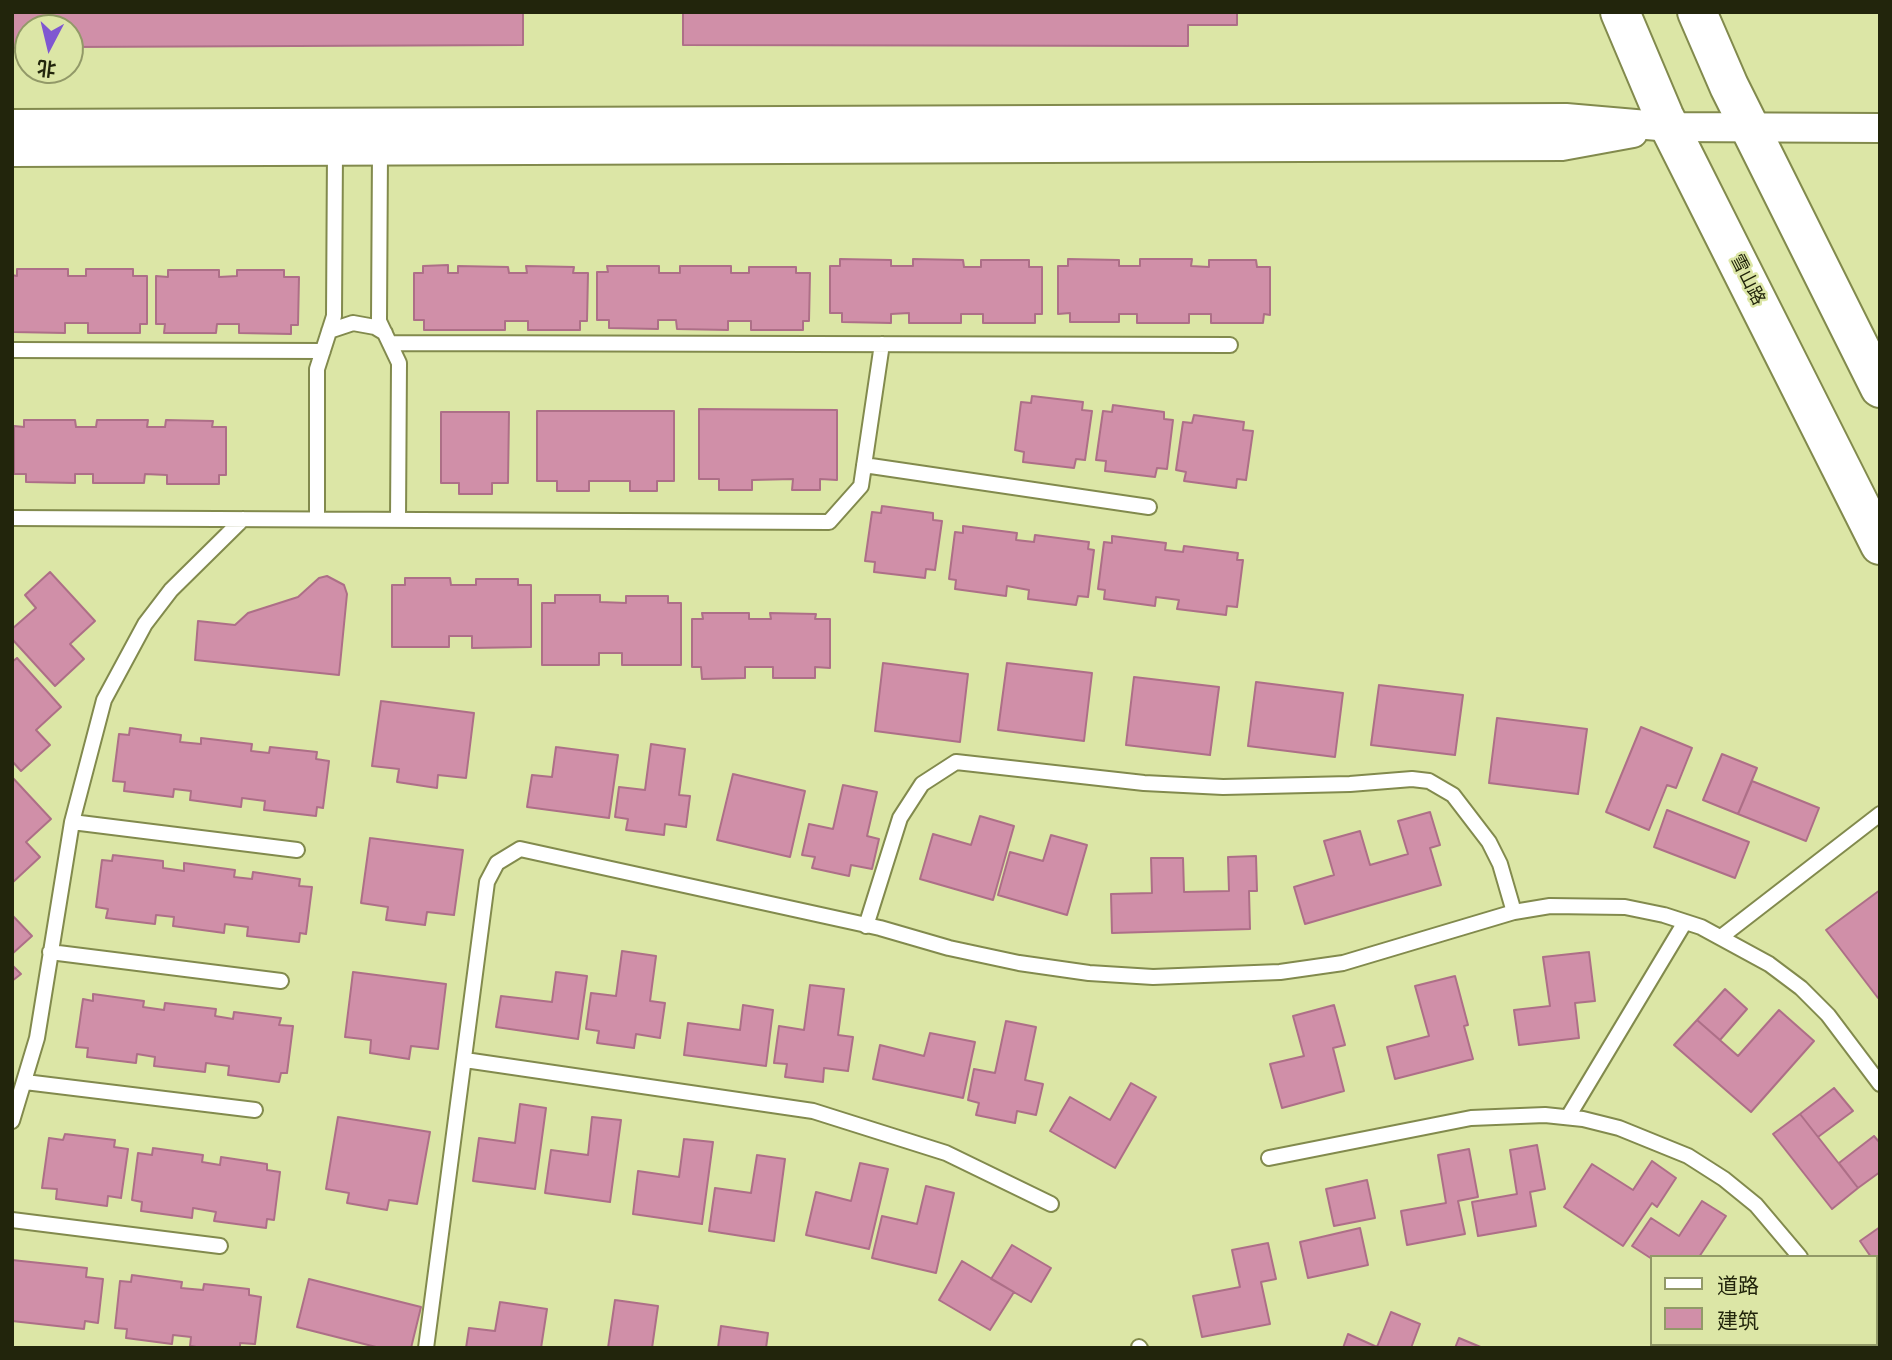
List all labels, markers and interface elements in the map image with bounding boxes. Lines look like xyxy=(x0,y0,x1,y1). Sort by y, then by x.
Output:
north arrow xyxy=(14,14,84,84)
text: 北 xyxy=(36,57,57,80)
street label: 雪山路 xyxy=(1725,251,1769,309)
legend xyxy=(1650,1255,1878,1346)
text: 道路 xyxy=(1717,1274,1759,1298)
text: 建筑 xyxy=(1717,1309,1759,1333)

